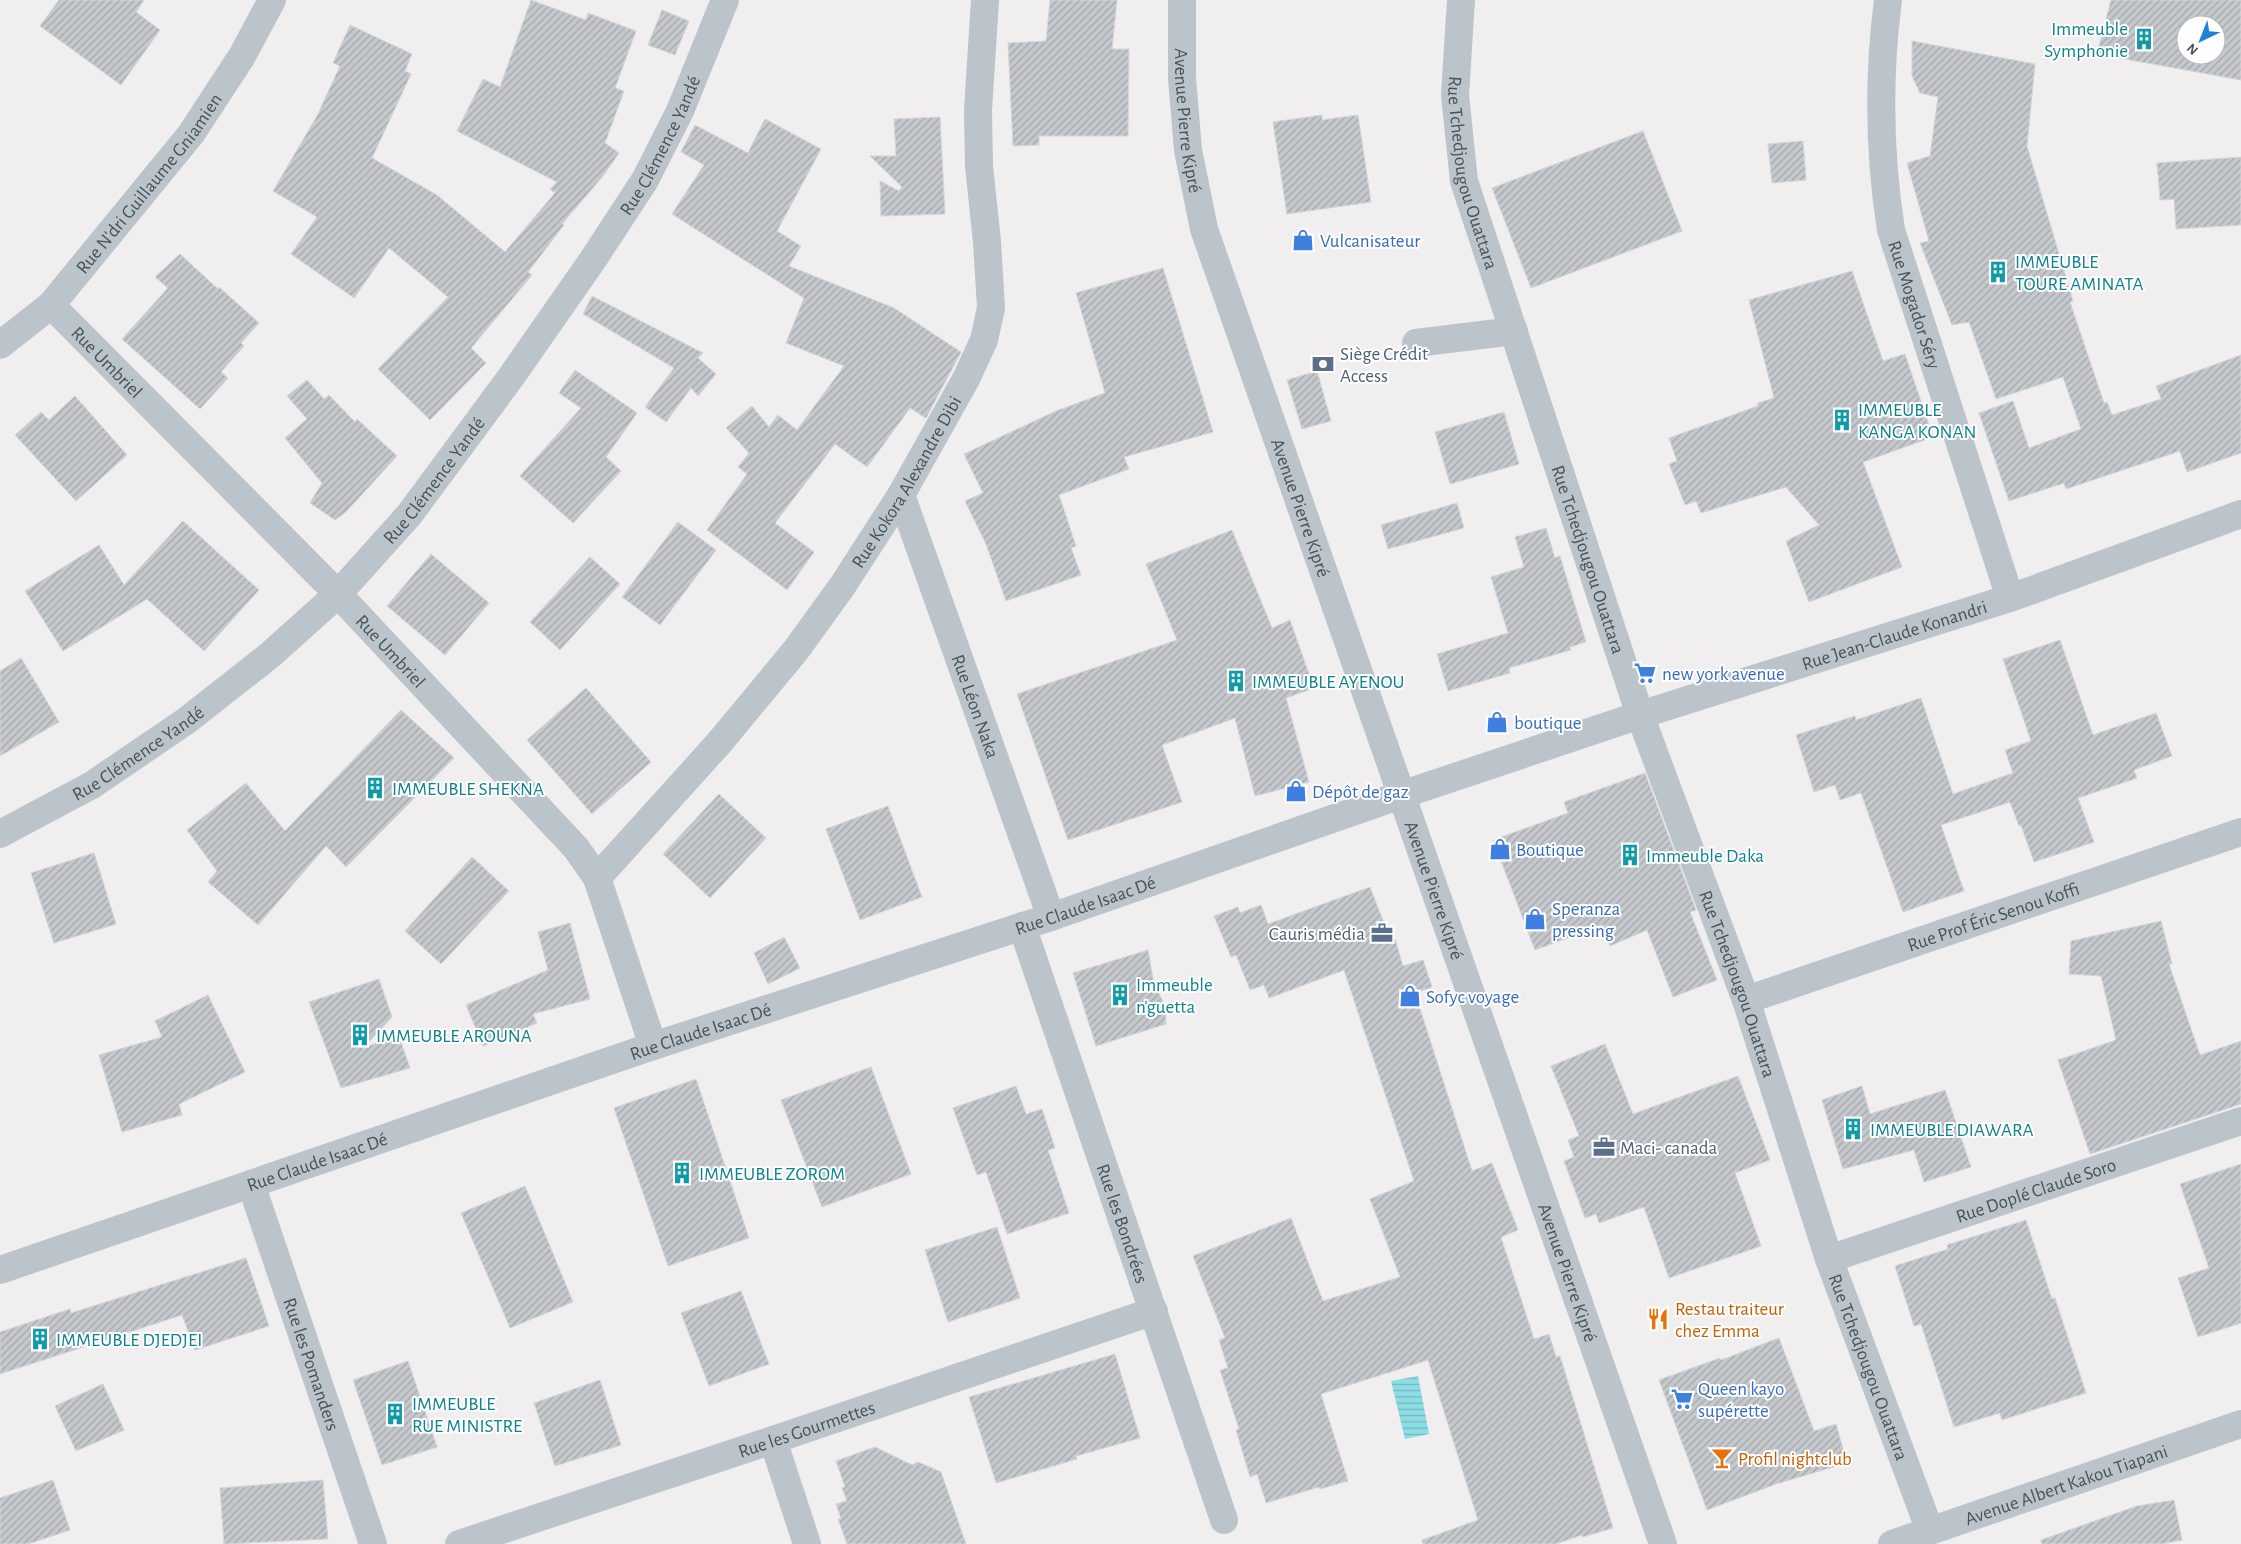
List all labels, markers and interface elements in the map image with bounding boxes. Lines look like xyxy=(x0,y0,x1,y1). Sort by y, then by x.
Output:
north arrow xyxy=(2176,15,2226,65)
place label: Immeuble Symphonie xyxy=(2044,20,2128,61)
building icon: Immeuble Symphonie xyxy=(2131,26,2157,52)
text: N xyxy=(2184,40,2201,57)
street label: Avenue Pierre Kipré xyxy=(1171,48,1204,195)
street label: Rue Clémence Yandé xyxy=(617,73,704,219)
street label: Rue Tchedjougou Ouattara xyxy=(1444,76,1500,272)
street label: Rue N'dri Guillaume Gniamien xyxy=(73,90,226,278)
shop icon: Vulcanisateur xyxy=(1290,227,1316,253)
place label: Vulcanisateur xyxy=(1320,232,1420,251)
street label: Rue Mogador Séry xyxy=(1884,238,1943,371)
place label: IMMEUBLE TOURE AMINATA xyxy=(2015,253,2144,294)
building icon: IMMEUBLE TOURE AMINATA xyxy=(1985,259,2011,285)
street label: Rue Umbriel xyxy=(67,323,146,402)
place label: Siège Crédit Access xyxy=(1340,345,1428,386)
bank icon: Siège Crédit Access xyxy=(1310,351,1336,377)
street label: Rue Kokora Alexandre Dibi xyxy=(849,393,965,572)
place label: IMMEUBLE KANGA KONAN xyxy=(1858,401,1977,442)
building icon: IMMEUBLE KANGA KONAN xyxy=(1829,407,1855,433)
street label: Rue Clémence Yandé xyxy=(380,414,489,548)
street label: Avenue Pierre Kipré xyxy=(1267,436,1333,580)
street label: Rue Tchedjougou Ouattara xyxy=(1547,463,1627,657)
street label: Rue Jean-Claude Konandri xyxy=(1800,598,1989,674)
street label: Rue Umbriel xyxy=(352,612,429,692)
street label: Rue Léon Naka xyxy=(947,652,1002,761)
supermarket icon: new york avenue xyxy=(1632,660,1658,686)
place label: new york avenue xyxy=(1662,665,1785,684)
building icon: IMMEUBLE AYENOU xyxy=(1223,668,1249,694)
place label: IMMEUBLE AYENOU xyxy=(1252,673,1404,692)
street label: Rue Clémence Yandé xyxy=(70,703,208,805)
shop icon: boutique xyxy=(1484,709,1510,735)
place label: boutique xyxy=(1514,714,1582,733)
building icon: IMMEUBLE SHEKNA xyxy=(362,775,388,801)
shop icon: Dépôt de gaz xyxy=(1283,778,1309,804)
place label: IMMEUBLE SHEKNA xyxy=(392,780,544,799)
place label: Dépôt de gaz xyxy=(1312,783,1409,802)
street label: Avenue Pierre Kipré xyxy=(1400,819,1466,962)
shop icon: Boutique xyxy=(1487,836,1513,862)
place label: Boutique xyxy=(1516,841,1584,860)
building icon: Immeuble Daka xyxy=(1617,842,1643,868)
place label: Immeuble Daka xyxy=(1646,847,1764,866)
street label: Rue Claude Isaac Dé xyxy=(1013,873,1158,939)
street label: Rue Prof Éric Senou Koffi xyxy=(1905,880,2082,955)
street label: Rue Tchedjougou Ouattara xyxy=(1695,888,1778,1080)
place label: Speranza pressing xyxy=(1552,900,1621,941)
shop icon: Speranza pressing xyxy=(1522,906,1548,932)
office icon: Cauris média xyxy=(1369,920,1395,946)
place label: Cauris média xyxy=(1269,925,1365,944)
place label: Immeuble n'guetta xyxy=(1136,976,1213,1017)
building icon: Immeuble n'guetta xyxy=(1107,982,1133,1008)
shop icon: Sofyc voyage xyxy=(1397,983,1423,1009)
place label: Sofyc voyage xyxy=(1426,988,1519,1007)
street label: Rue Claude Isaac Dé xyxy=(628,1000,774,1064)
building icon: IMMEUBLE AROUNA xyxy=(347,1022,373,1048)
place label: IMMEUBLE AROUNA xyxy=(376,1027,532,1046)
building icon: IMMEUBLE DIAWARA xyxy=(1840,1116,1866,1142)
place label: IMMEUBLE DIAWARA xyxy=(1870,1121,2034,1140)
street label: Rue Claude Isaac Dé xyxy=(245,1130,390,1196)
office icon: Maci- canada xyxy=(1591,1134,1617,1160)
place label: Maci- canada xyxy=(1620,1139,1718,1158)
street label: Rue Doplé Claude Soro xyxy=(1954,1156,2119,1227)
building icon: IMMEUBLE ZOROM xyxy=(669,1160,695,1186)
street label: Rue les Bondrées xyxy=(1093,1162,1151,1286)
place label: IMMEUBLE ZOROM xyxy=(699,1165,845,1184)
street label: Avenue Pierre Kipré xyxy=(1534,1201,1600,1345)
street label: Rue Tchedjougou Ouattara xyxy=(1824,1272,1911,1463)
street label: Rue les Pomanders xyxy=(279,1296,342,1433)
place label: Restau traiteur chez Emma xyxy=(1675,1300,1784,1341)
restaurant icon: Restau traiteur chez Emma xyxy=(1645,1306,1671,1332)
building icon: IMMEUBLE DJEDJEI xyxy=(27,1326,53,1352)
place label: IMMEUBLE DJEDJEI xyxy=(56,1331,202,1350)
place label: Queen kayo supérette xyxy=(1698,1380,1784,1421)
supermarket icon: Queen kayo supérette xyxy=(1669,1386,1695,1412)
place label: IMMEUBLE RUE MINISTRE xyxy=(412,1395,522,1436)
street label: Rue les Gourmettes xyxy=(736,1398,878,1462)
building icon: IMMEUBLE RUE MINISTRE xyxy=(382,1401,408,1427)
street label: Avenue Albert Kakou Tiapani xyxy=(1963,1442,2170,1529)
bar icon: Profil nightclub xyxy=(1709,1445,1735,1471)
place label: Profil nightclub xyxy=(1738,1450,1852,1469)

